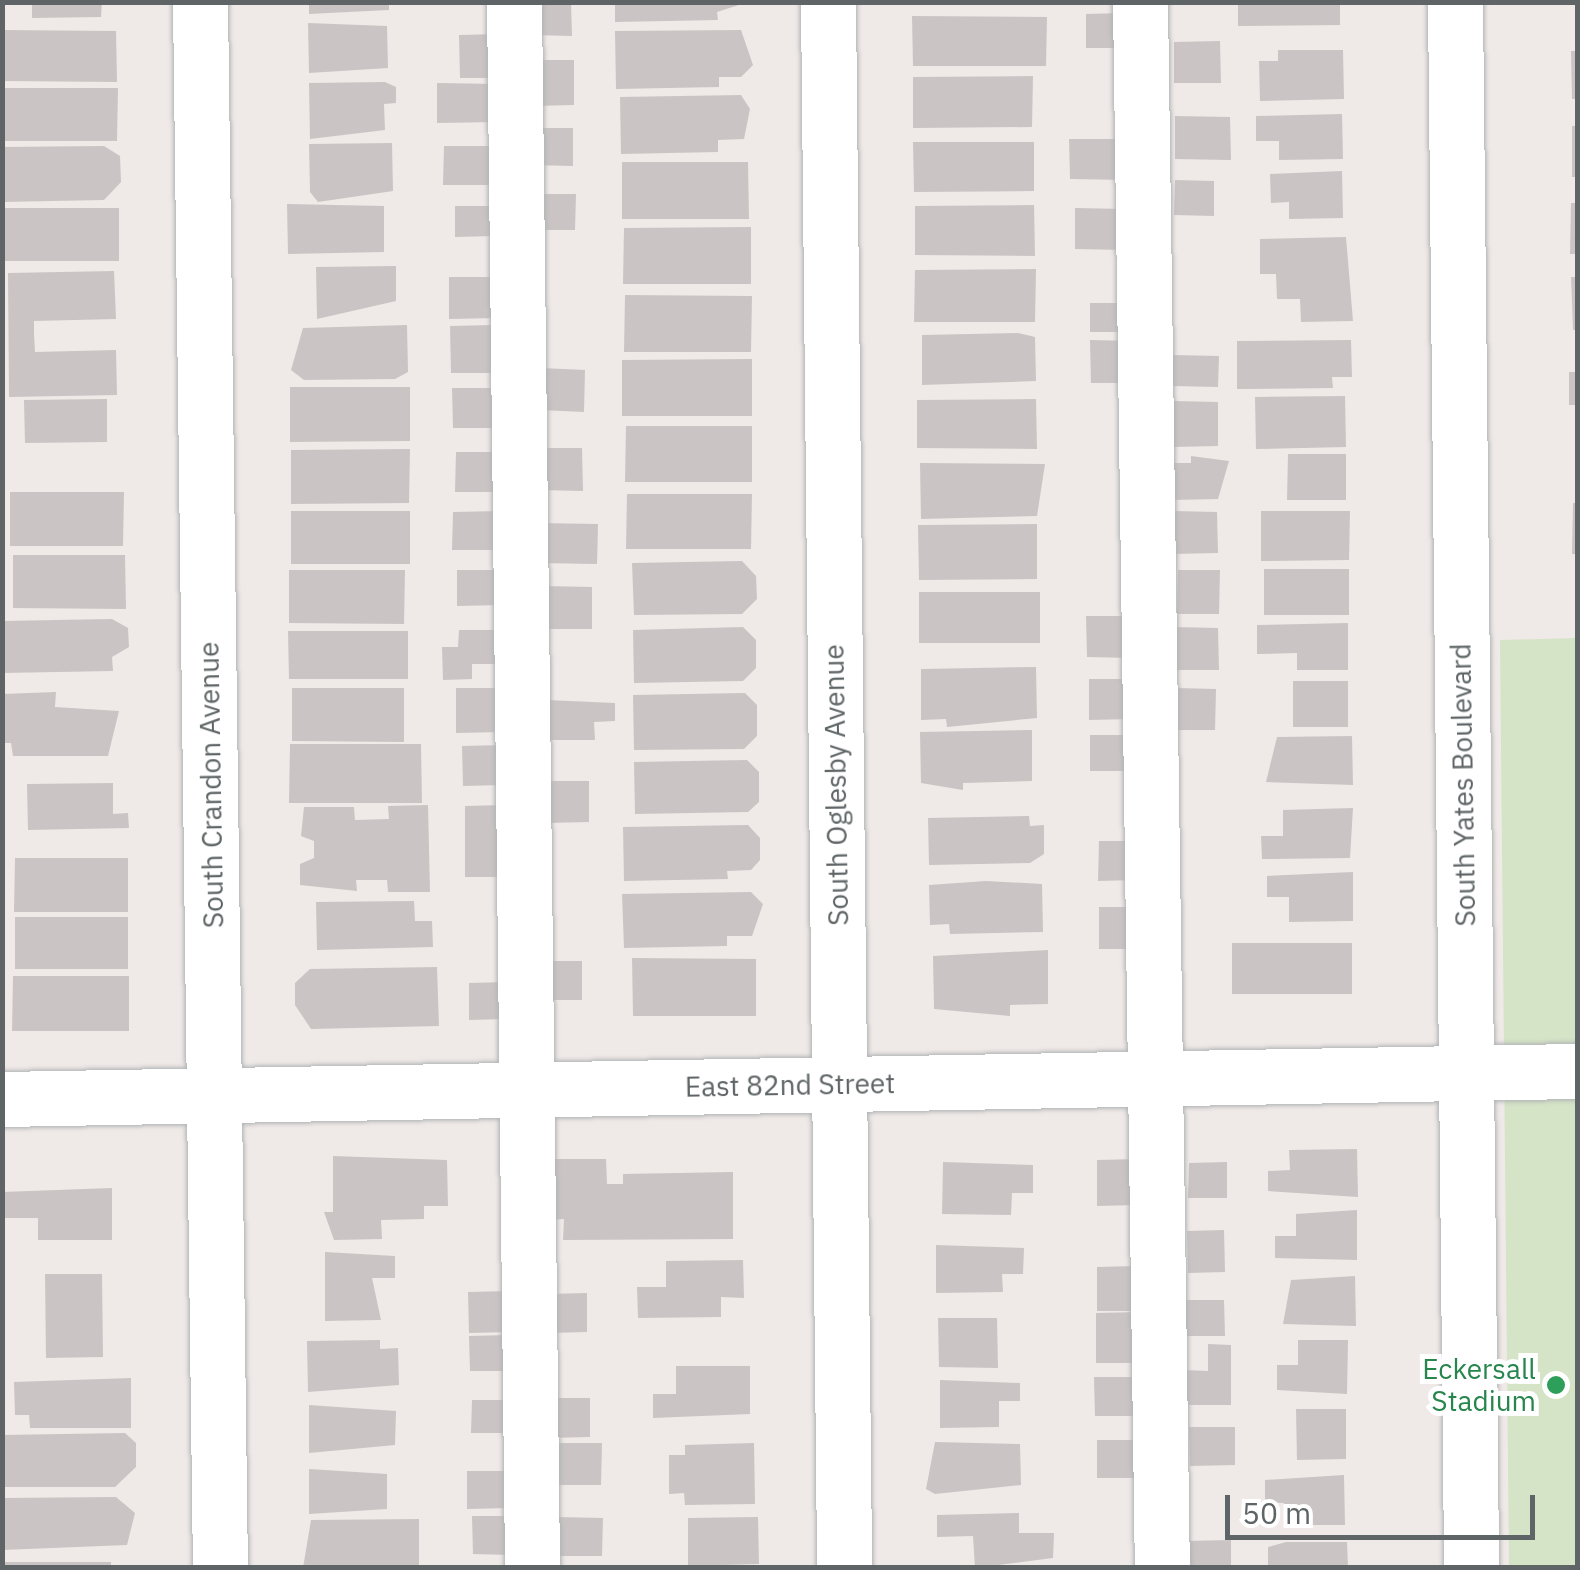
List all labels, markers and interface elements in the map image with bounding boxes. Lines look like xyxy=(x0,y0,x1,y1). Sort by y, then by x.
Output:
street label: South Crandon Avenue xyxy=(192,641,230,929)
street label: South Yates Boulevard xyxy=(1444,643,1482,927)
street label: South Oglesby Avenue xyxy=(817,644,855,926)
street label: East 82nd Street xyxy=(685,1066,895,1104)
place label: Eckersall Stadium xyxy=(1422,1352,1536,1418)
marker: Eckersall Stadium xyxy=(1545,1374,1567,1396)
scale bar xyxy=(1230,1475,1540,1537)
text: 50 m xyxy=(1242,1493,1311,1532)

